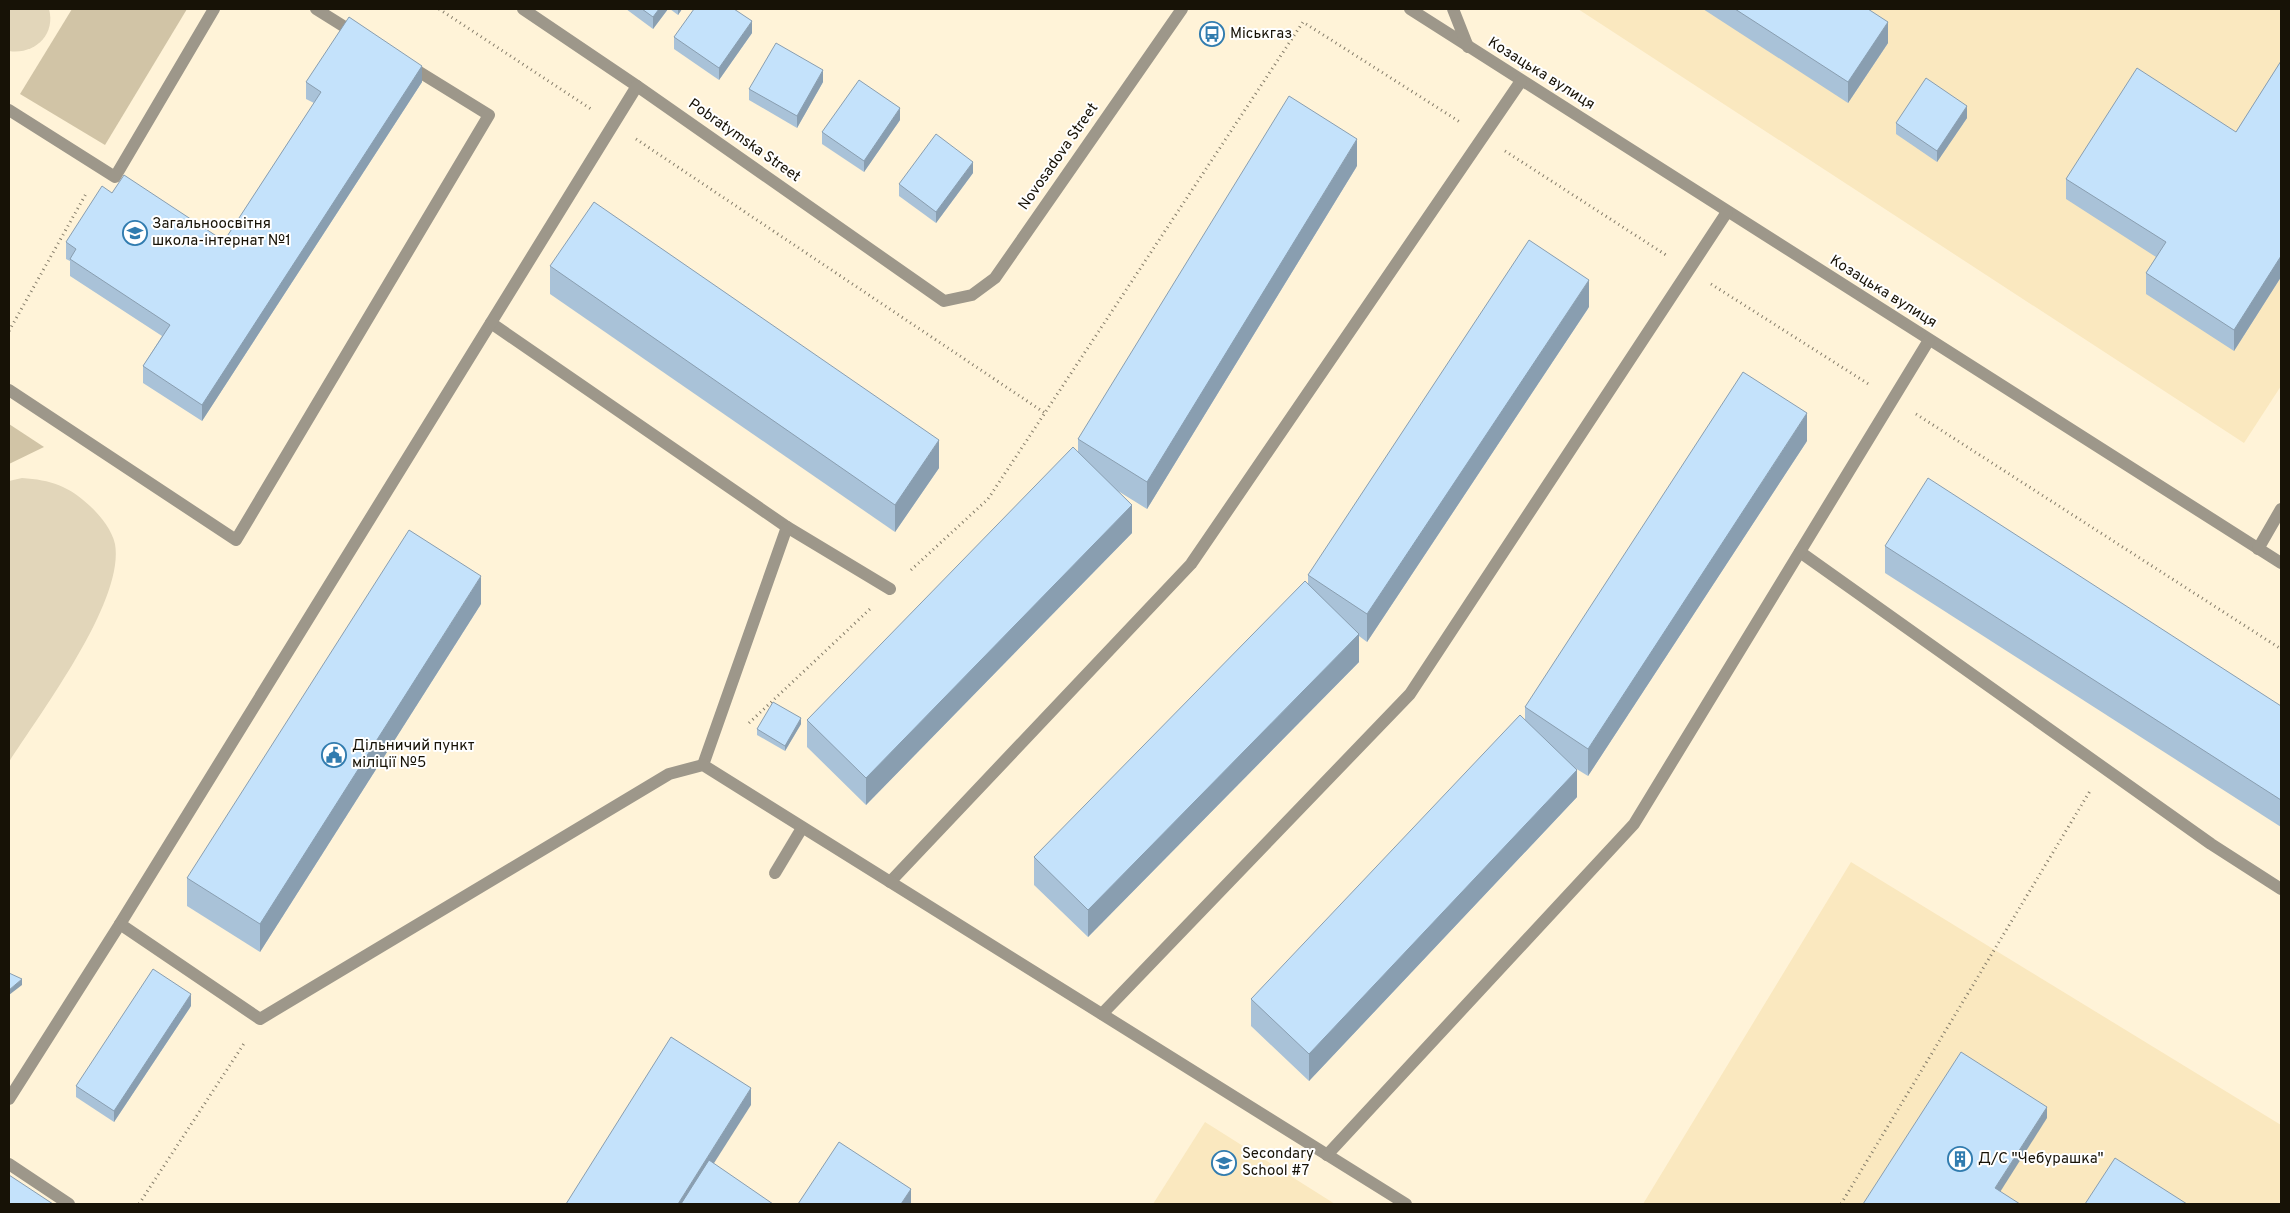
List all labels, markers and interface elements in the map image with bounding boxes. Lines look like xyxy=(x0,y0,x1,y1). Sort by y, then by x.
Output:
bus stop icon: Міськгаз xyxy=(1199,21,1225,47)
place label: Міськгаз xyxy=(1230,25,1292,44)
street label: Козацька вулиця xyxy=(1484,33,1598,115)
street label: Pobratymska Street xyxy=(684,95,804,187)
street label: Novosadova Street xyxy=(1015,100,1103,214)
place label: Загальноосвітня школа-інтернат №1 xyxy=(152,215,291,251)
school or university icon: Загальноосвітня школа-інтернат №1 xyxy=(122,220,148,246)
street label: Козацька вулиця xyxy=(1826,251,1940,333)
place label: Дільничий пункт міліції №5 xyxy=(352,737,475,773)
public building icon: Дільничий пункт міліції №5 xyxy=(321,742,347,768)
place label: Secondary School #7 xyxy=(1242,1145,1314,1181)
building icon: Д/С "Чебурашка" xyxy=(1947,1146,1973,1172)
school or university icon: Secondary School #7 xyxy=(1211,1150,1237,1176)
place label: Д/С "Чебурашка" xyxy=(1978,1150,2104,1169)

